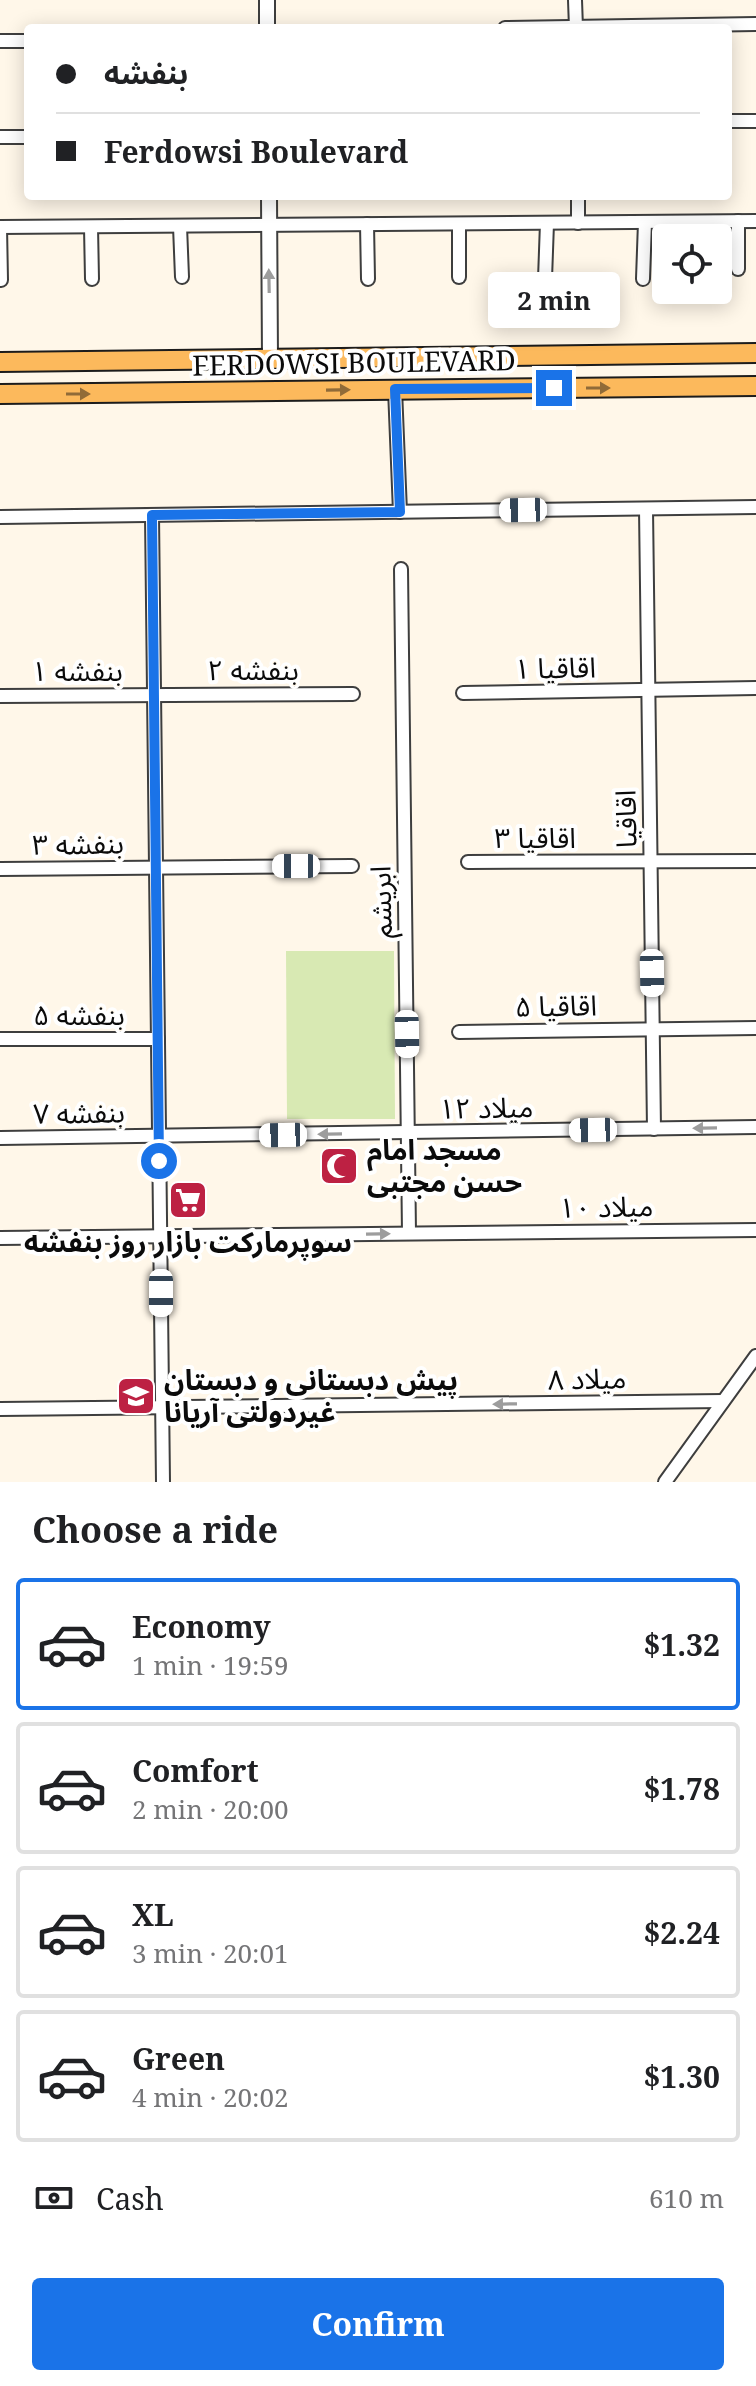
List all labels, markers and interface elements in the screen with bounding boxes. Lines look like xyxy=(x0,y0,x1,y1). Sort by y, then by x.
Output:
text: بنفشه xyxy=(104,52,188,93)
text: Ferdowsi Boulevard xyxy=(104,131,408,172)
map controls xyxy=(652,224,732,304)
button: locate xyxy=(652,224,732,304)
one-way arrow xyxy=(263,268,276,293)
callout: 2 min xyxy=(488,272,620,328)
text: 2 min xyxy=(517,282,591,318)
street label: FERDOWSI BOULEVARD xyxy=(192,340,516,384)
route end xyxy=(536,370,572,406)
one-way arrow xyxy=(586,382,611,394)
one-way arrow xyxy=(326,384,351,397)
one-way arrow xyxy=(66,388,91,400)
car xyxy=(499,498,547,522)
street label: اقاقیا ۱ xyxy=(514,647,596,687)
street label: بنفشه ۲ xyxy=(207,650,299,688)
street label: بنفشه ۱ xyxy=(31,651,123,689)
street label: اقاقیا xyxy=(605,789,645,849)
street label: اقاقیا ۳ xyxy=(494,818,576,856)
street label: بنفشه ۳ xyxy=(32,823,124,863)
car xyxy=(272,854,320,878)
street label: ابریشم xyxy=(360,865,404,939)
car xyxy=(640,949,664,997)
street label: اقاقیا ۵ xyxy=(515,985,597,1025)
street label: بنفشه ۵ xyxy=(33,995,125,1033)
car xyxy=(395,1010,419,1058)
street label: میلاد ۱۲ xyxy=(438,1087,534,1127)
street label: بنفشه ۷ xyxy=(33,1092,125,1132)
car xyxy=(569,1118,617,1142)
one-way arrow xyxy=(692,1122,717,1134)
car xyxy=(259,1123,307,1147)
one-way arrow xyxy=(317,1128,342,1140)
place label: مسجد امام حسن مجتبی xyxy=(367,1130,522,1200)
route start xyxy=(141,1143,177,1179)
mosque icon: مسجد امام حسن مجتبی xyxy=(318,1145,360,1187)
supermarket icon: سوپرمارکت بازار روز بنفشه xyxy=(167,1179,209,1221)
street label: میلاد ۱۰ xyxy=(558,1186,654,1226)
place label: سوپرمارکت بازار روز بنفشه xyxy=(24,1222,352,1261)
one-way arrow xyxy=(366,1228,391,1240)
car xyxy=(149,1269,173,1317)
street label: میلاد ۸ xyxy=(547,1358,627,1398)
place label: پیش دبستانی و دبستان غیردولتی آریانا xyxy=(164,1360,458,1430)
school or university icon: پیش دبستانی و دبستان غیردولتی آریانا xyxy=(115,1375,157,1417)
one-way arrow xyxy=(492,1398,517,1410)
text: Choose a ride xyxy=(32,1505,278,1554)
text: Economy xyxy=(132,1606,271,1647)
icon: car xyxy=(36,1608,108,1680)
text: $1.32 xyxy=(643,1624,720,1665)
text: 1 min · 19:59 xyxy=(132,1647,289,1683)
text: Comfort xyxy=(132,1750,259,1791)
icon: car xyxy=(36,1752,108,1824)
text: $1.78 xyxy=(643,1768,720,1809)
text: 2 min · 20:00 xyxy=(132,1791,289,1827)
text: XL xyxy=(132,1894,174,1935)
icon: car xyxy=(36,1896,108,1968)
text: $2.24 xyxy=(643,1912,720,1953)
text: 3 min · 20:01 xyxy=(132,1935,289,1971)
text: Green xyxy=(132,2038,225,2079)
icon: car xyxy=(36,2040,108,2112)
text: $1.30 xyxy=(643,2056,720,2097)
text: 4 min · 20:02 xyxy=(132,2079,289,2115)
icon: cash xyxy=(32,2176,76,2220)
text: Cash xyxy=(96,2178,164,2219)
text: 610 m xyxy=(649,2180,724,2216)
button: Confirm xyxy=(32,2278,724,2370)

